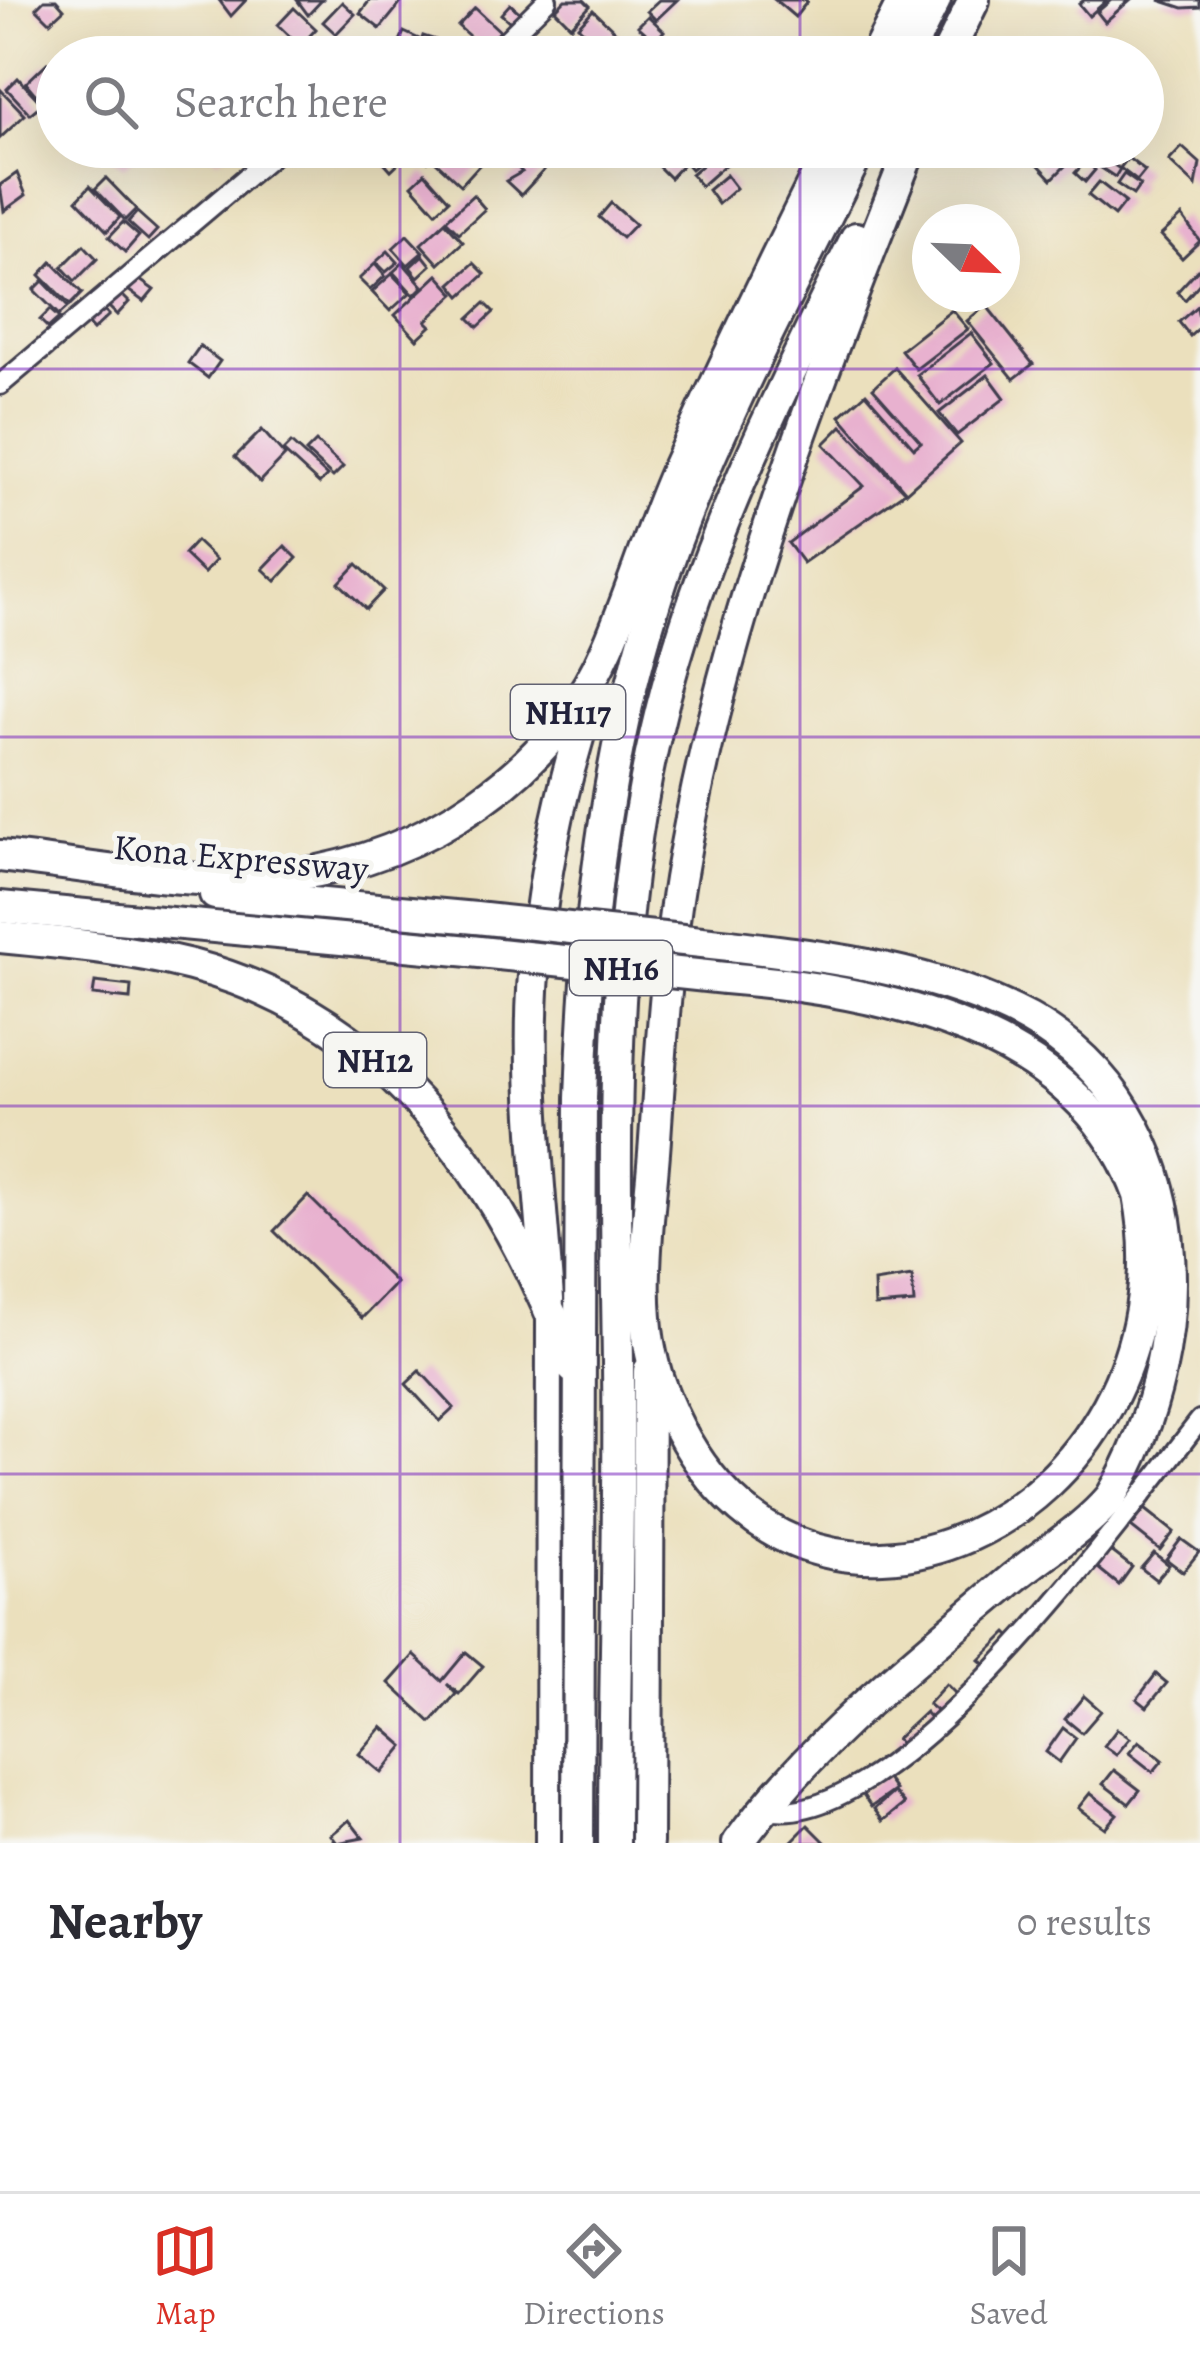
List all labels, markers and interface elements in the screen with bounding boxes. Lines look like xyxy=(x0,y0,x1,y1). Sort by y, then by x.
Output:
search box xyxy=(36,36,1164,168)
icon: search xyxy=(78,69,144,135)
text: Search here xyxy=(174,71,388,133)
north arrow xyxy=(912,204,1020,312)
road number: NH117 xyxy=(511,685,625,739)
street label: Kona Expressway xyxy=(111,822,372,893)
road number: NH16 xyxy=(570,941,672,995)
road number: NH12 xyxy=(324,1033,426,1087)
text: Nearby xyxy=(48,1886,202,1956)
text: 0 results xyxy=(1017,1895,1152,1948)
tab: Map xyxy=(152,2218,218,2335)
tab: Directions xyxy=(523,2218,665,2335)
tab: Saved xyxy=(969,2218,1048,2335)

